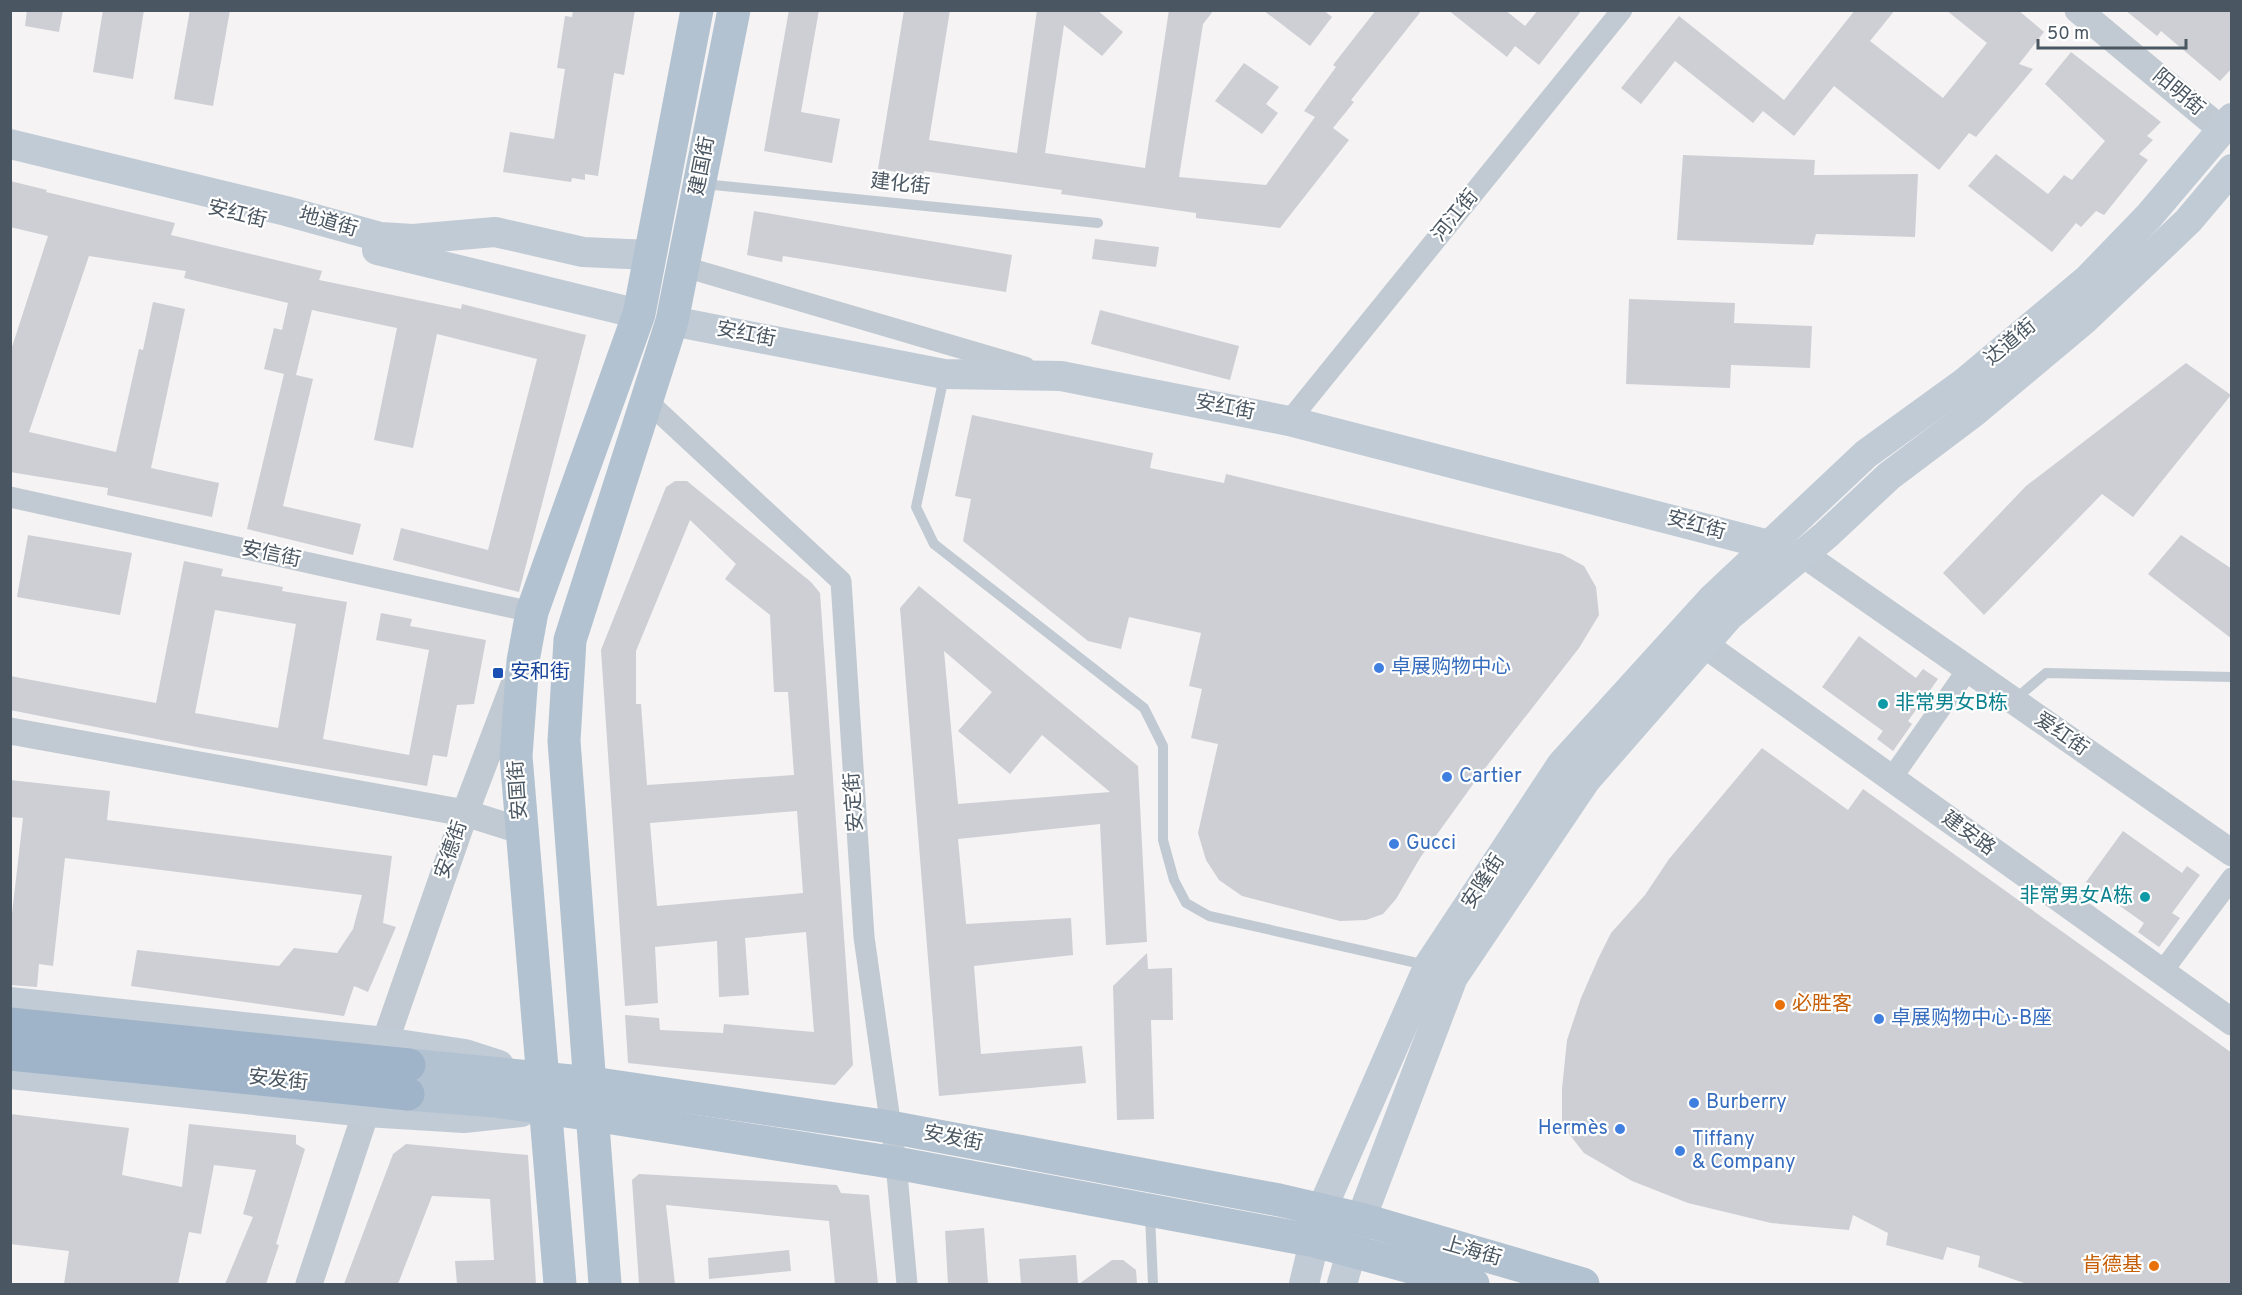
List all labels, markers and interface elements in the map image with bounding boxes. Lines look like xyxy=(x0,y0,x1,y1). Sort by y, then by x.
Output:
scale bar xyxy=(2038,12,2186,50)
text: 50 m xyxy=(2047,23,2089,46)
street label: 阳明街 xyxy=(2147,64,2209,122)
street label: 建国街 xyxy=(685,134,721,198)
street label: 建化街 xyxy=(869,169,931,201)
street label: 河江街 xyxy=(1427,185,1485,247)
street label: 安红街 xyxy=(205,195,269,235)
street label: 地道街 xyxy=(296,202,360,244)
street label: 达道街 xyxy=(1980,314,2042,372)
street label: 安红街 xyxy=(714,317,778,353)
street label: 安红街 xyxy=(1193,390,1257,426)
street label: 安红街 xyxy=(1664,506,1728,546)
street label: 安信街 xyxy=(239,536,303,574)
place label: 卓展购物中心 xyxy=(1391,655,1511,681)
place label: 安和街 xyxy=(510,660,570,686)
marker: 卓展购物中心 xyxy=(1372,661,1386,675)
marker: 安和街 xyxy=(491,666,505,680)
place label: 非常男女B栋 xyxy=(1895,691,2008,717)
marker: 非常男女B栋 xyxy=(1876,697,1890,711)
street label: 爱红街 xyxy=(2029,707,2093,763)
street label: 安国街 xyxy=(504,759,534,821)
place label: Cartier xyxy=(1459,764,1522,790)
marker: Cartier xyxy=(1440,770,1454,784)
street label: 安定街 xyxy=(840,771,870,833)
street label: 建安路 xyxy=(1936,806,2000,862)
street label: 安德街 xyxy=(430,817,474,883)
place label: Gucci xyxy=(1406,831,1456,857)
marker: Gucci xyxy=(1387,837,1401,851)
street label: 安隆街 xyxy=(1457,850,1511,914)
place label: 非常男女A栋 xyxy=(2019,884,2133,910)
marker: 非常男女A栋 xyxy=(2138,890,2152,904)
place label: 必胜客 xyxy=(1792,992,1852,1018)
marker: 必胜客 xyxy=(1773,998,1787,1012)
place label: 卓展购物中心-B座 xyxy=(1891,1006,2052,1032)
marker: 卓展购物中心-B座 xyxy=(1872,1012,1886,1026)
street label: 安发街 xyxy=(247,1065,309,1097)
place label: Burberry xyxy=(1706,1090,1787,1116)
marker: Burberry xyxy=(1687,1096,1701,1110)
place label: Hermès xyxy=(1538,1116,1608,1142)
street label: 安发街 xyxy=(921,1121,985,1157)
marker: Hermès xyxy=(1613,1122,1627,1136)
place label: Tiffany & Company xyxy=(1692,1127,1796,1176)
marker: Tiffany & Company xyxy=(1673,1144,1687,1158)
street label: 上海街 xyxy=(1440,1231,1504,1273)
place label: 肯德基 xyxy=(2082,1253,2142,1279)
marker: 肯德基 xyxy=(2147,1259,2161,1273)

